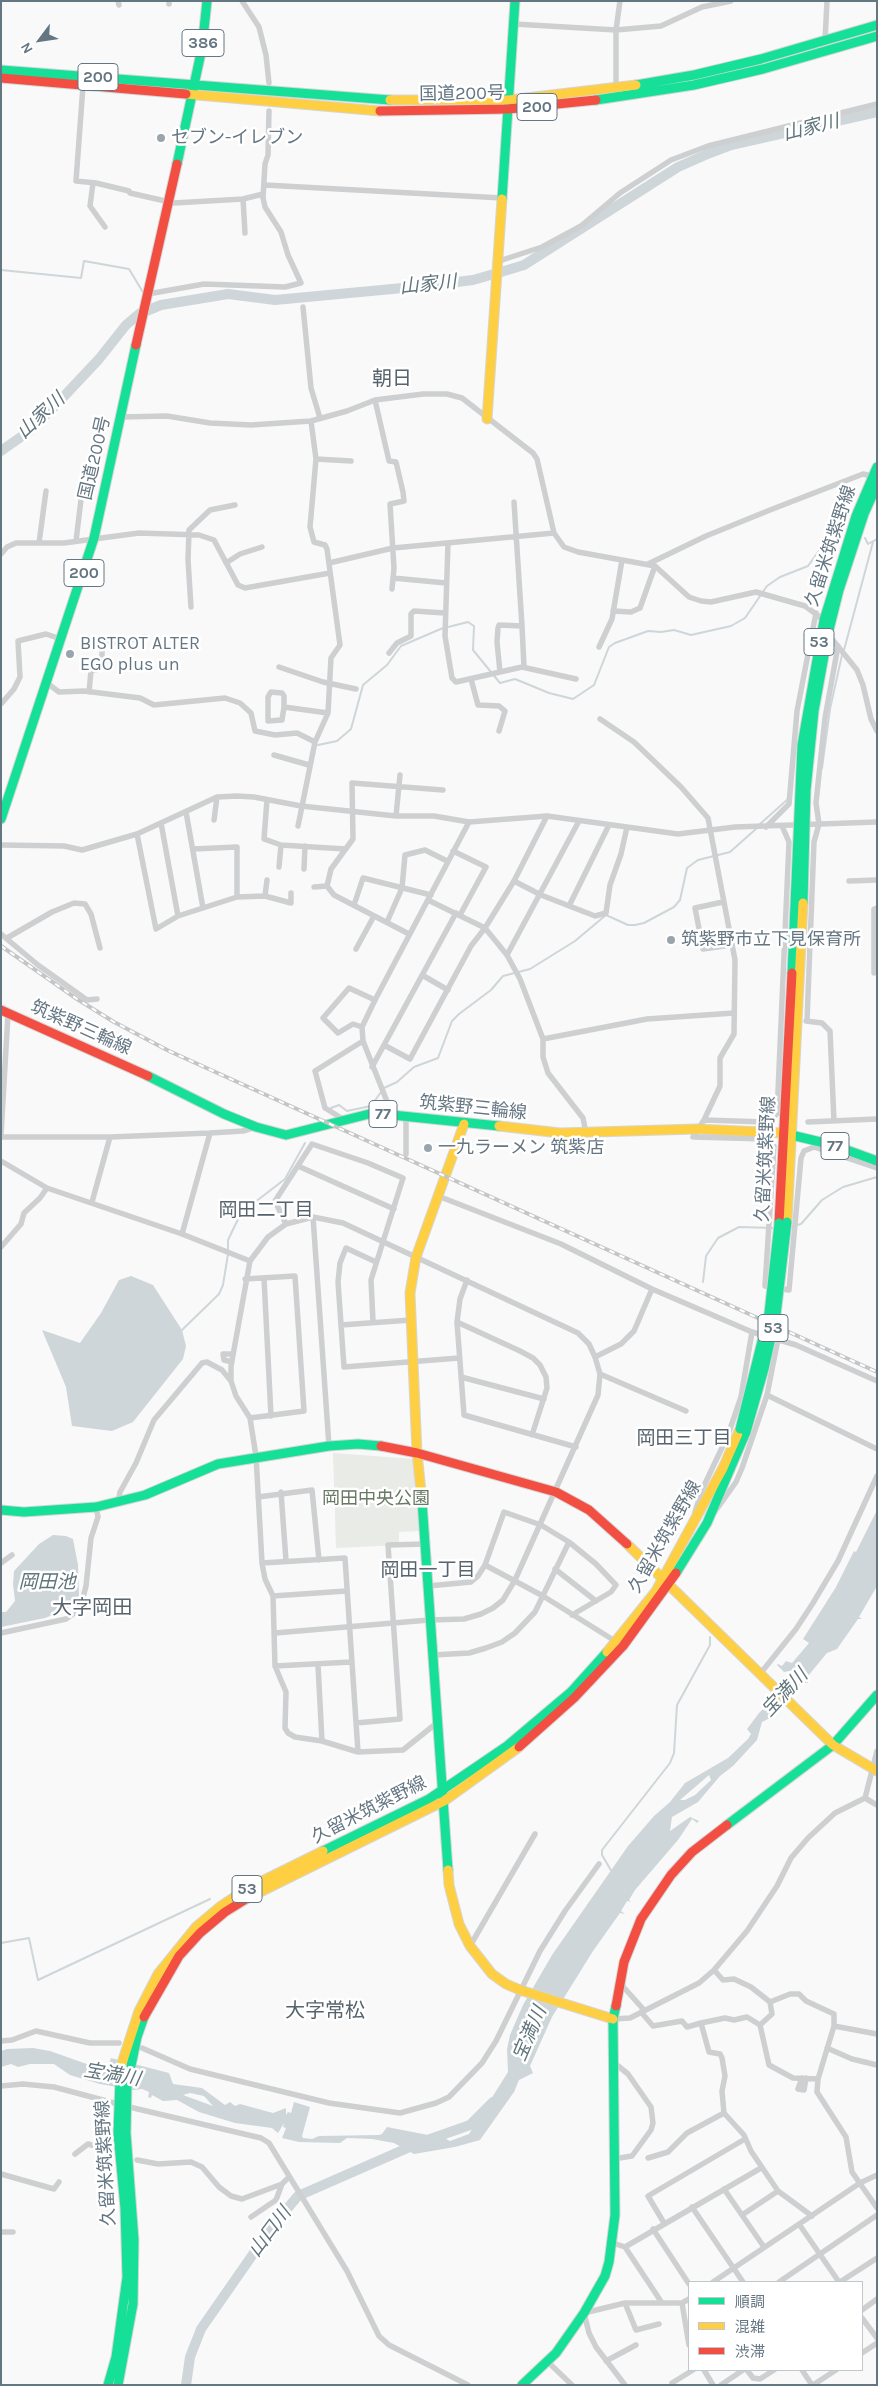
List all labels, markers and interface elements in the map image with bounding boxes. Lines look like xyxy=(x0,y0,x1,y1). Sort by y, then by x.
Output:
north arrow xyxy=(15,15,65,65)
road number: 386 xyxy=(182,29,224,56)
text: N xyxy=(17,39,37,57)
road number: 200 xyxy=(78,64,118,90)
street label: 国道200号 xyxy=(419,82,505,106)
road number: 200 xyxy=(517,94,557,120)
water label: 山家川 xyxy=(781,110,841,146)
place label: セブン-イレブン xyxy=(171,127,303,149)
marker: セブン-イレブン xyxy=(155,132,167,144)
water label: 山家川 xyxy=(398,271,458,299)
district label: 朝日 xyxy=(372,367,412,391)
water label: 山家川 xyxy=(12,388,70,444)
street label: 国道200号 xyxy=(75,414,115,502)
street label: 久留米筑紫野線 xyxy=(801,483,861,609)
road number: 200 xyxy=(64,560,104,586)
road number: 53 xyxy=(804,628,834,656)
place label: BISTROT ALTER EGO plus un xyxy=(80,633,200,676)
marker: BISTROT ALTER EGO plus un xyxy=(64,648,76,660)
place label: 筑紫野市立下見保育所 xyxy=(681,929,861,951)
marker: 筑紫野市立下見保育所 xyxy=(665,934,677,946)
street label: 筑紫野三輪線 xyxy=(27,996,135,1060)
street label: 筑紫野三輪線 xyxy=(418,1092,528,1124)
street label: 久留米筑紫野線 xyxy=(752,1096,780,1222)
road number: 77 xyxy=(369,1100,397,1128)
road number: 77 xyxy=(821,1132,849,1160)
place label: 一九ラーメン 筑紫店 xyxy=(438,1137,604,1159)
marker: 一九ラーメン 筑紫店 xyxy=(422,1142,434,1154)
district label: 岡田二丁目 xyxy=(219,1200,313,1222)
road number: 53 xyxy=(758,1315,788,1342)
district label: 岡田三丁目 xyxy=(637,1428,731,1450)
street label: 久留米筑紫野線 xyxy=(624,1477,706,1597)
park label: 岡田中央公園 xyxy=(322,1488,430,1510)
district label: 岡田一丁目 xyxy=(381,1560,475,1582)
water label: 岡田池 xyxy=(19,1572,75,1594)
district label: 大字岡田 xyxy=(52,1596,132,1620)
water label: 宝満川 xyxy=(757,1664,813,1722)
street label: 久留米筑紫野線 xyxy=(308,1772,430,1848)
road number: 53 xyxy=(232,1876,262,1902)
district label: 大字常松 xyxy=(285,1999,365,2023)
water label: 宝満川 xyxy=(508,2003,552,2065)
water label: 宝満川 xyxy=(82,2059,142,2091)
street label: 久留米筑紫野線 xyxy=(92,2100,120,2226)
water label: 山口川 xyxy=(244,2202,296,2262)
legend xyxy=(688,2281,863,2371)
text: 順調 xyxy=(735,2293,765,2311)
text: 混雑 xyxy=(735,2318,765,2336)
text: 渋滞 xyxy=(735,2343,765,2361)

